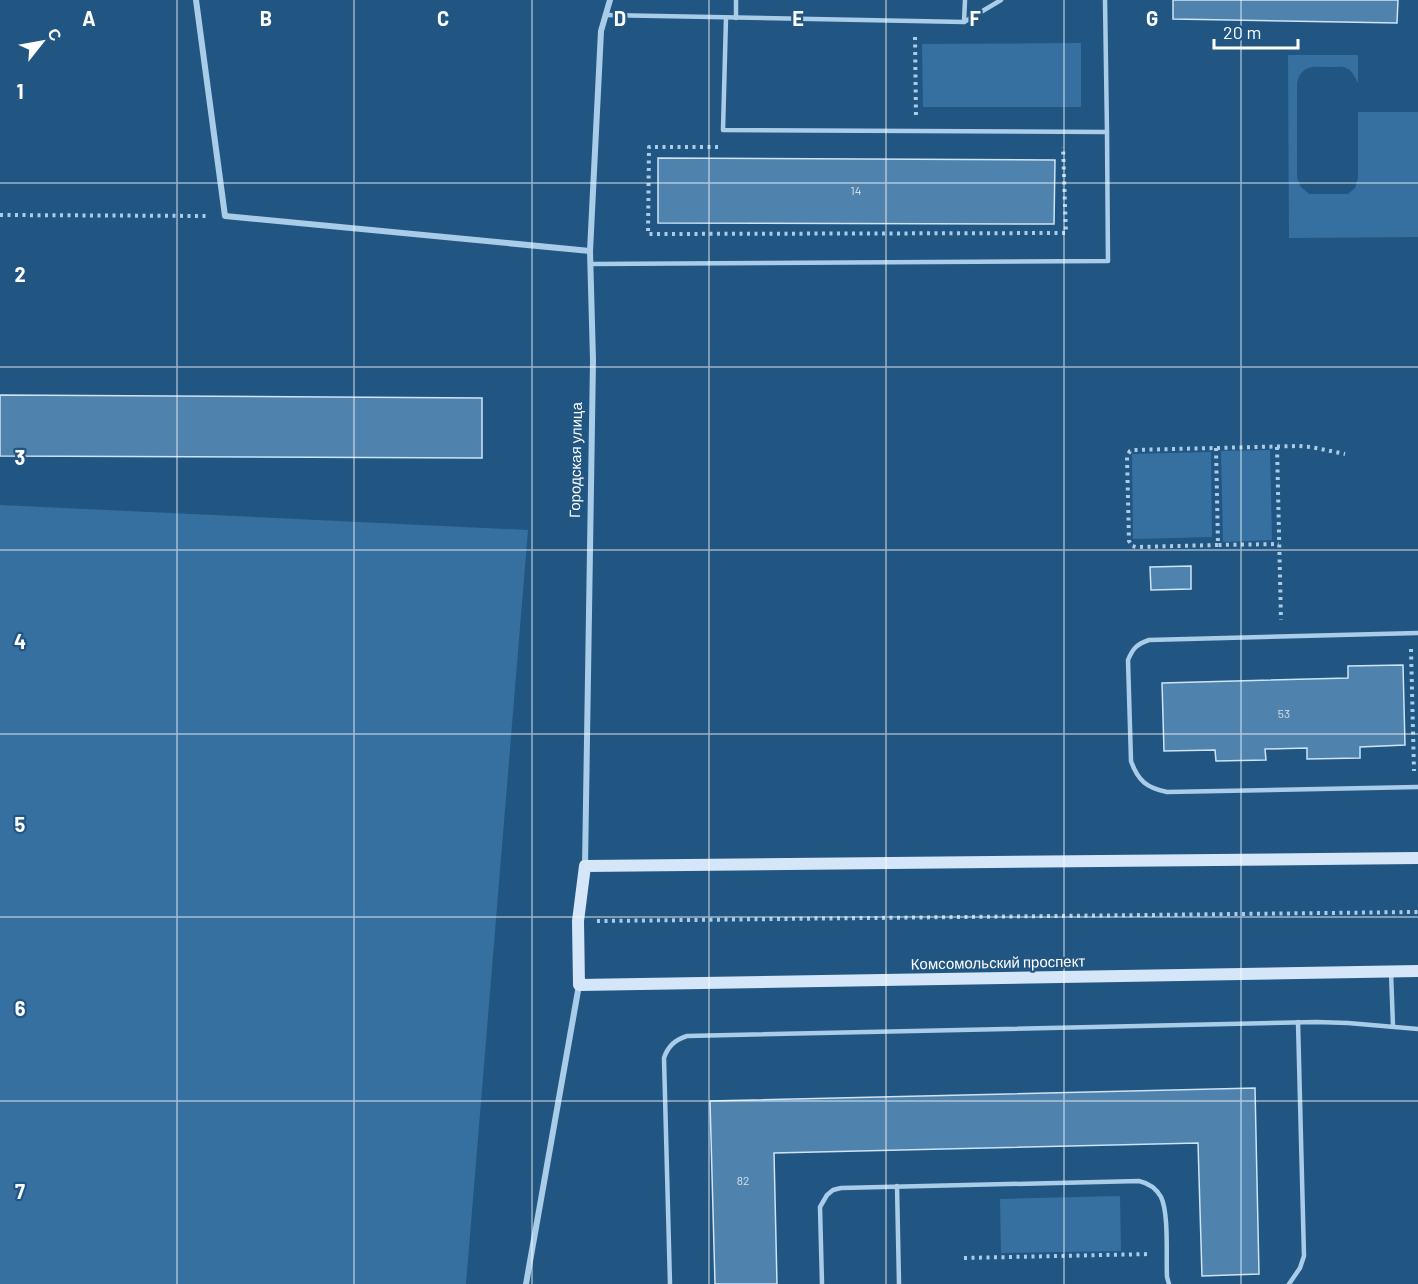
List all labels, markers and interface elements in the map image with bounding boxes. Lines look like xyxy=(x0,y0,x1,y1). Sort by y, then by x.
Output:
text: A xyxy=(82,6,96,30)
text: B xyxy=(260,6,272,30)
text: C xyxy=(437,6,449,30)
text: D xyxy=(614,6,626,30)
text: E xyxy=(792,6,804,30)
text: F xyxy=(969,6,981,30)
text: G xyxy=(1146,6,1158,30)
north arrow xyxy=(12,12,72,72)
scale bar xyxy=(1214,12,1298,50)
text: 20 m xyxy=(1223,21,1261,43)
text: С xyxy=(44,24,67,44)
text: 1 xyxy=(16,79,24,103)
house number: 14 xyxy=(851,183,861,197)
text: 2 xyxy=(14,262,26,286)
street label: Городская улица xyxy=(565,401,585,518)
text: 3 xyxy=(15,445,25,469)
text: 4 xyxy=(14,629,26,653)
house number: 53 xyxy=(1278,706,1290,720)
text: 5 xyxy=(15,812,26,836)
street label: Комсомольский проспект xyxy=(911,951,1085,973)
text: 6 xyxy=(15,996,26,1020)
house number: 82 xyxy=(737,1173,749,1187)
text: 7 xyxy=(15,1179,25,1203)

